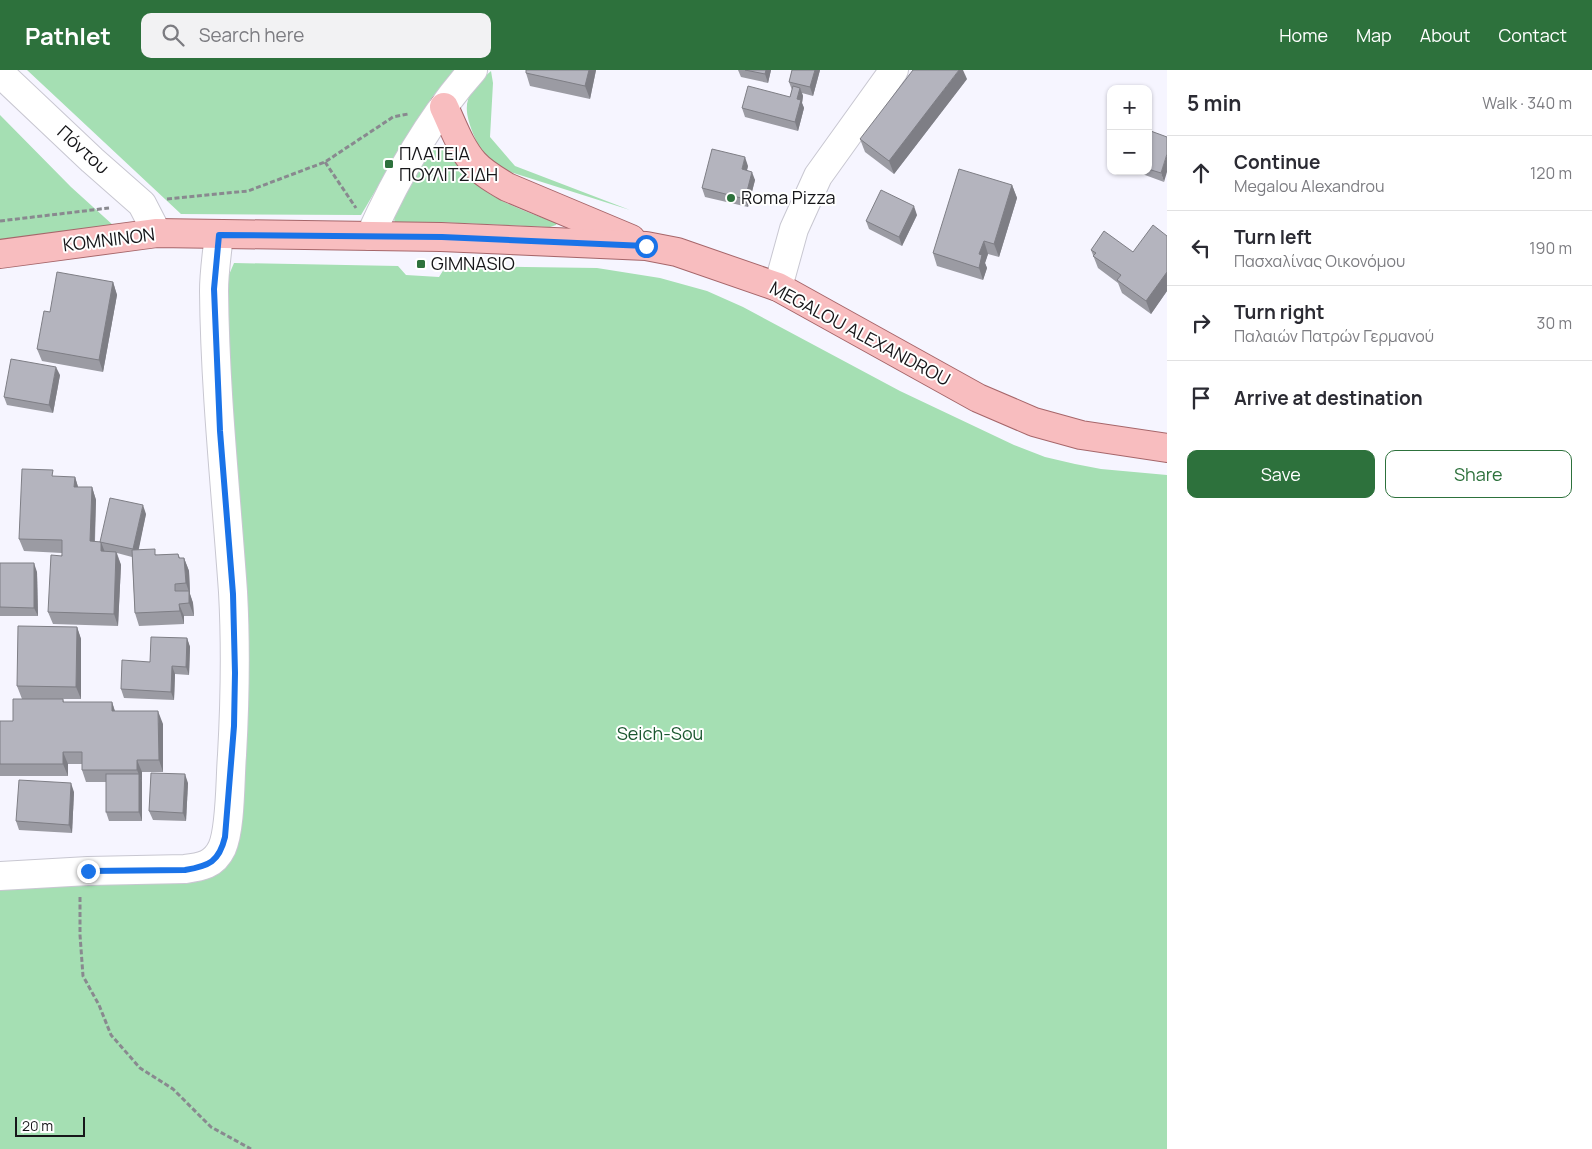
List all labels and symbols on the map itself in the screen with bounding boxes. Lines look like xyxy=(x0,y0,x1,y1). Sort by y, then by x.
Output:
street label: Πόντου xyxy=(53,120,115,179)
place label: ΠΛΑΤΕΙΑ ΠΟΥΛΙΤΣΙΔΗ xyxy=(399,141,498,186)
marker: ΠΛΑΤΕΙΑ ΠΟΥΛΙΤΣΙΔΗ xyxy=(383,158,395,170)
place label: Roma Pizza xyxy=(741,185,835,209)
marker: Roma Pizza xyxy=(725,192,737,204)
street label: KOMNINON xyxy=(62,221,156,257)
route start xyxy=(635,235,658,258)
place label: GIMNASIO xyxy=(431,251,515,275)
marker: GIMNASIO xyxy=(415,258,427,270)
street label: MEGALOU ALEXANDROU xyxy=(766,275,955,391)
park label: Seich-Sou xyxy=(617,721,703,745)
route end xyxy=(77,860,100,883)
scale bar xyxy=(15,1114,85,1137)

